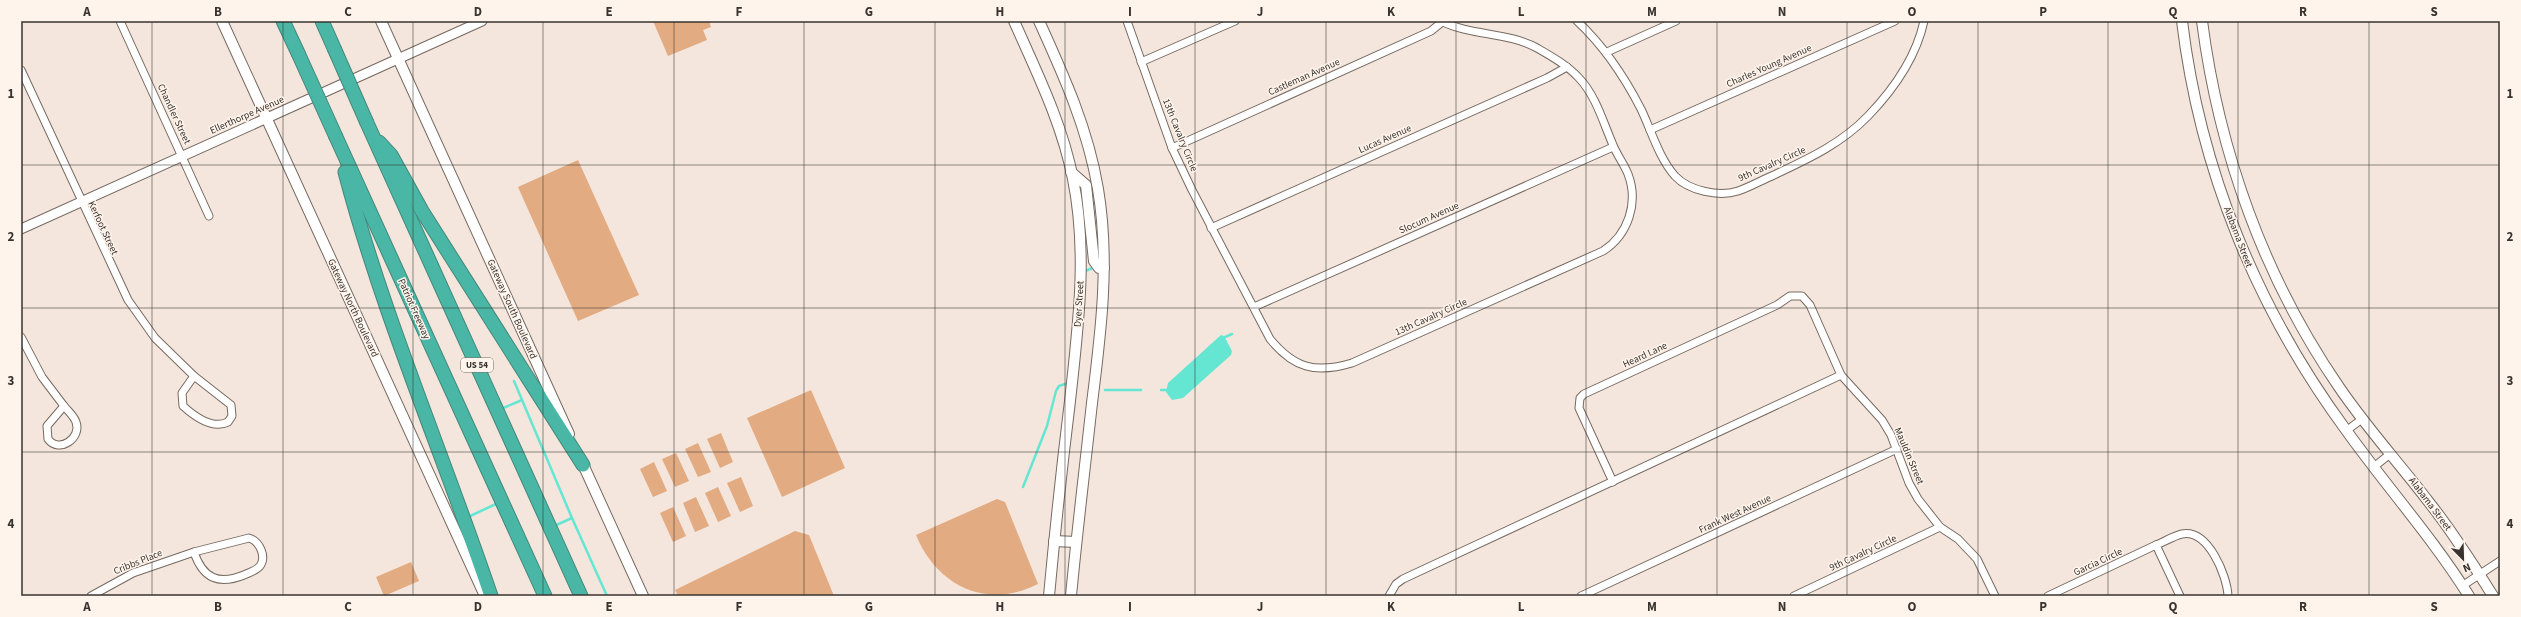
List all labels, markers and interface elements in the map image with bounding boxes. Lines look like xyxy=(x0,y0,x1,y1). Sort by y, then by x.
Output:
text: A xyxy=(82,3,91,21)
text: B xyxy=(214,3,222,21)
text: C xyxy=(344,3,352,21)
text: D xyxy=(474,3,482,21)
text: E xyxy=(605,3,613,21)
text: F xyxy=(736,3,743,21)
text: G xyxy=(865,3,873,21)
text: H xyxy=(996,3,1004,21)
text: I xyxy=(1128,3,1132,21)
text: J xyxy=(1257,3,1263,21)
text: K xyxy=(1387,3,1396,21)
text: L xyxy=(1518,3,1525,21)
text: M xyxy=(1647,3,1657,21)
text: N xyxy=(1778,3,1786,21)
text: O xyxy=(1908,3,1917,21)
text: P xyxy=(2039,3,2047,21)
text: Q xyxy=(2169,3,2178,21)
text: R xyxy=(2299,3,2307,21)
text: S xyxy=(2430,3,2438,21)
street label: Charles Young Avenue xyxy=(1724,41,1814,91)
street label: Castleman Avenue xyxy=(1266,55,1342,99)
street label: Chandler Street xyxy=(154,81,194,147)
text: 1 xyxy=(8,85,15,103)
text: 1 xyxy=(2507,85,2514,103)
street label: Ellerthorpe Avenue xyxy=(208,92,286,138)
street label: 13th Cavalry Circle xyxy=(1159,96,1201,174)
street label: Lucas Avenue xyxy=(1356,121,1414,157)
street label: 9th Cavalry Circle xyxy=(1736,143,1808,185)
street label: Slocum Avenue xyxy=(1397,198,1461,237)
street label: Kerfoot Street xyxy=(84,199,122,258)
street label: Alabama Street xyxy=(2220,205,2256,270)
text: 2 xyxy=(8,228,15,246)
text: 2 xyxy=(2507,228,2514,246)
street label: Gateway North Boulevard xyxy=(324,257,382,359)
street label: Gateway South Boulevard xyxy=(484,257,540,361)
street label: Patriot Freeway xyxy=(394,276,434,342)
street label: Dyer Street xyxy=(1070,280,1088,328)
street label: 13th Cavalry Circle xyxy=(1393,295,1469,339)
street label: Heard Lane xyxy=(1620,339,1670,371)
road number: US 54 xyxy=(461,358,493,372)
text: 3 xyxy=(8,372,15,390)
text: 3 xyxy=(2507,372,2514,390)
street label: Mauldin Street xyxy=(1891,425,1928,487)
street label: Alabama Street xyxy=(2405,474,2455,534)
street label: Frank West Avenue xyxy=(1696,491,1774,537)
text: 4 xyxy=(8,515,15,533)
text: 4 xyxy=(2507,515,2514,533)
street label: 9th Cavalry Circle xyxy=(1827,531,1899,575)
north arrow xyxy=(2443,539,2483,579)
street label: Garcia Circle xyxy=(2071,545,2125,579)
street label: Cribbs Place xyxy=(112,546,164,578)
text: N xyxy=(2460,559,2473,576)
text: A xyxy=(82,598,91,616)
text: B xyxy=(214,598,222,616)
text: C xyxy=(344,598,352,616)
text: D xyxy=(474,598,482,616)
text: E xyxy=(605,598,613,616)
text: F xyxy=(736,598,743,616)
text: G xyxy=(865,598,873,616)
text: H xyxy=(996,598,1004,616)
text: I xyxy=(1128,598,1132,616)
text: J xyxy=(1257,598,1263,616)
text: K xyxy=(1387,598,1396,616)
text: L xyxy=(1518,598,1525,616)
text: M xyxy=(1647,598,1657,616)
text: N xyxy=(1778,598,1786,616)
text: O xyxy=(1908,598,1917,616)
text: P xyxy=(2039,598,2047,616)
text: Q xyxy=(2169,598,2178,616)
text: R xyxy=(2299,598,2307,616)
text: S xyxy=(2430,598,2438,616)

